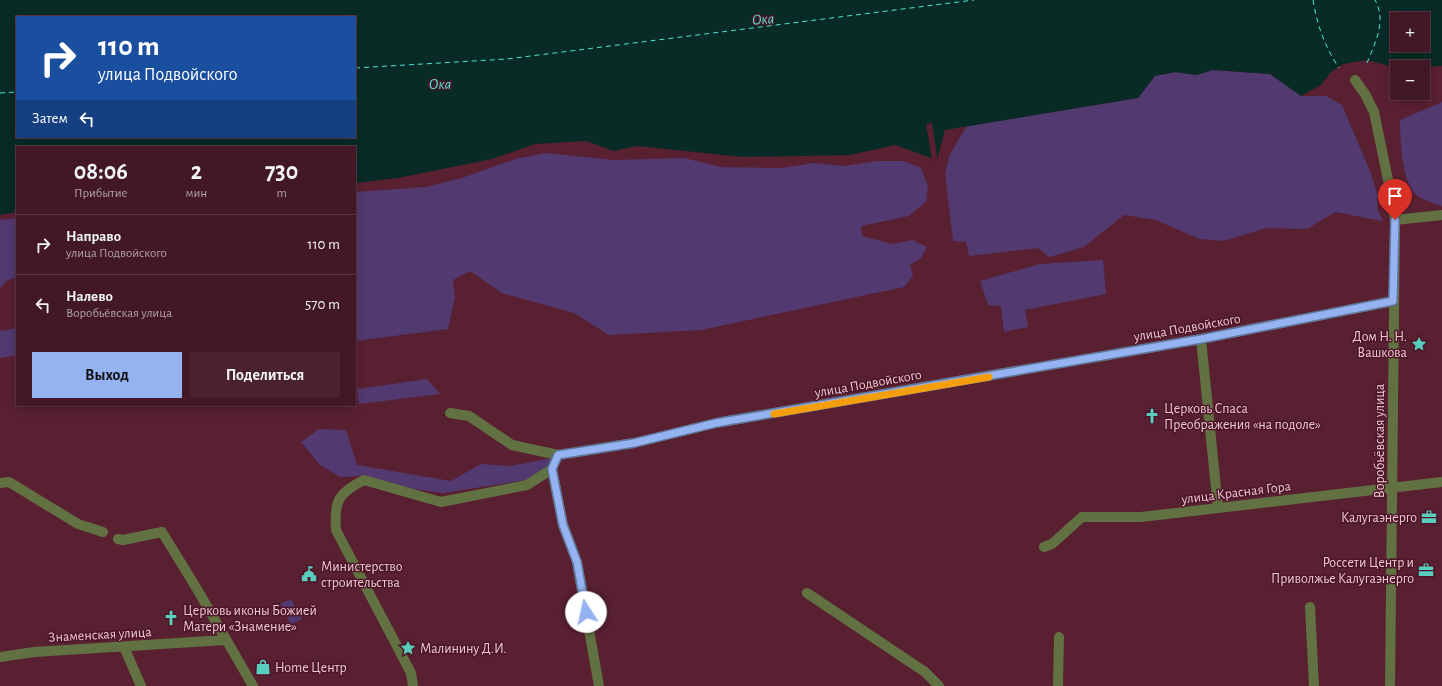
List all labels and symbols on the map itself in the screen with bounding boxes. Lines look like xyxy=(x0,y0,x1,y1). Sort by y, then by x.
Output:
water label: Ока xyxy=(751,11,775,28)
water label: Ока xyxy=(429,77,451,92)
pin xyxy=(1378,179,1412,220)
street label: улица Подвойского xyxy=(1132,312,1242,344)
place label: Дом Н. Н. Вашкова xyxy=(1353,330,1408,360)
place icon: Дом Н. Н. Вашкова xyxy=(1410,335,1428,353)
street label: улица Подвойского xyxy=(813,368,923,400)
street label: Воробьёвская улица xyxy=(1373,383,1387,498)
place label: Церковь Спаса Преображения «на подоле» xyxy=(1164,402,1321,432)
church icon: Церковь Спаса Преображения «на подоле» xyxy=(1143,407,1161,425)
street label: улица Красная Гора xyxy=(1180,479,1292,507)
office icon: Калугаэнерго xyxy=(1420,508,1438,526)
place label: Калугаэнерго xyxy=(1341,511,1417,525)
place label: Россети Центр и Приволжье Калугаэнерго xyxy=(1271,556,1414,586)
place label: Министерство строительства xyxy=(321,560,403,590)
office icon: Россети Центр и Приволжье Калугаэнерго xyxy=(1417,561,1435,579)
public building icon: Министерство строительства xyxy=(300,565,318,583)
position arrow xyxy=(565,591,607,633)
place label: Церковь иконы Божией Матери «Знамение» xyxy=(183,604,317,634)
church icon: Церковь иконы Божией Матери «Знамение» xyxy=(162,609,180,627)
street label: Знаменская улица xyxy=(48,625,153,645)
place icon: Малинину Д.И. xyxy=(399,639,417,657)
place label: Малинину Д.И. xyxy=(420,642,507,656)
shop icon: Home Центр xyxy=(254,658,272,676)
place label: Home Центр xyxy=(275,661,347,675)

